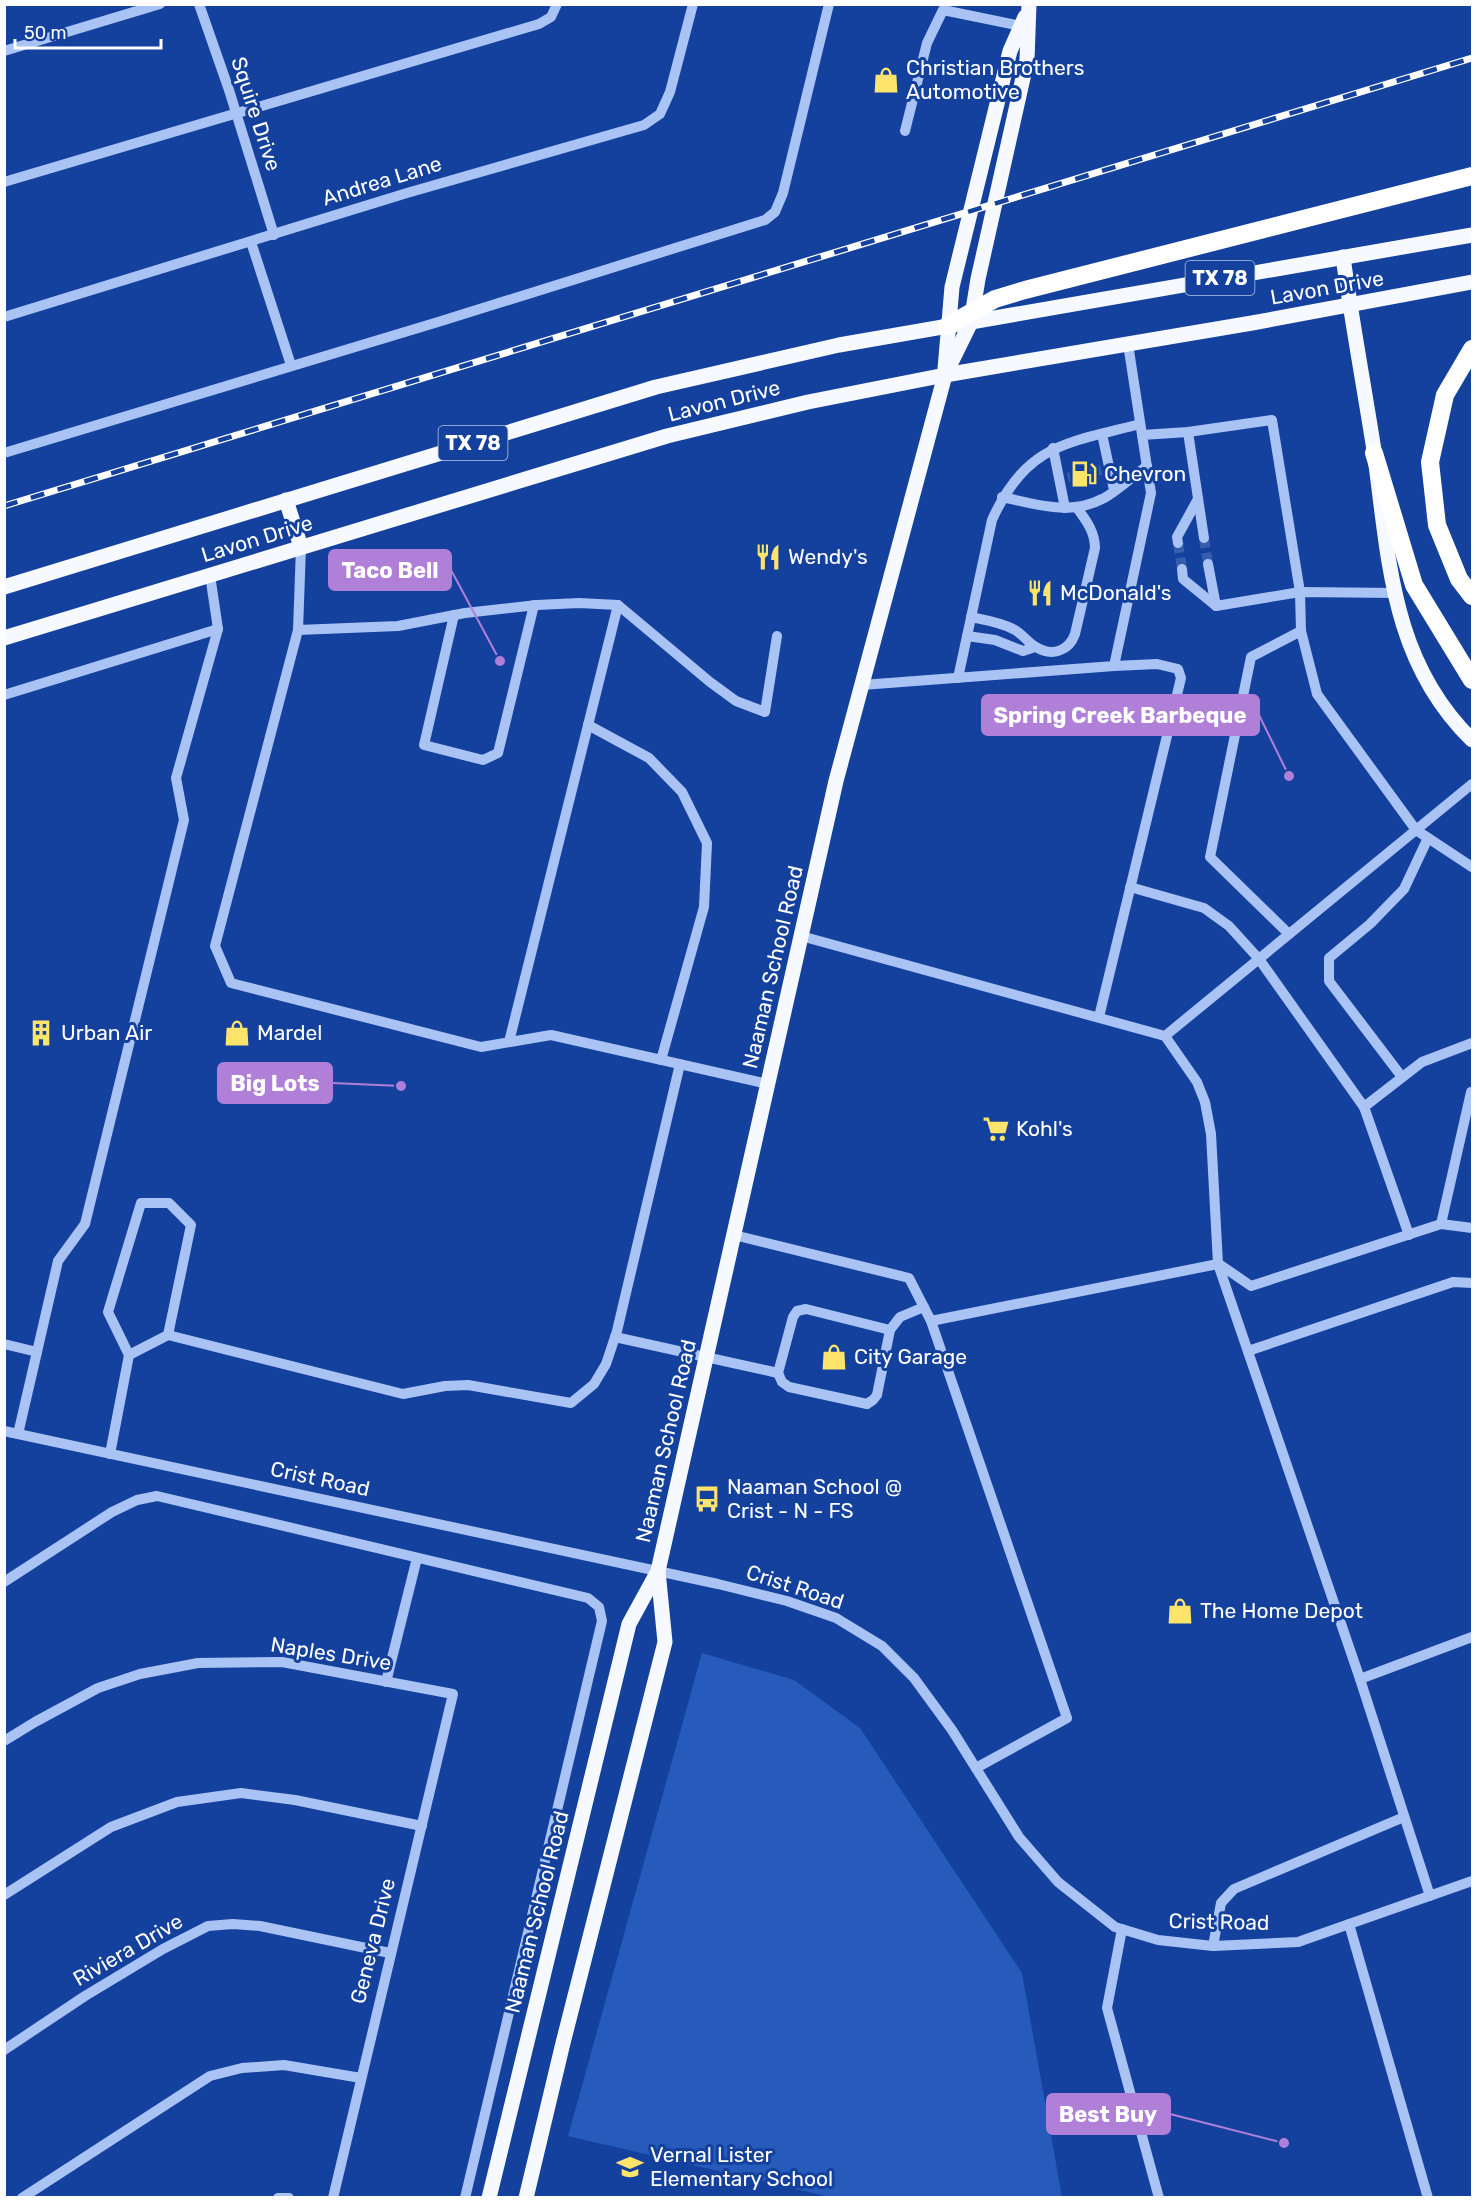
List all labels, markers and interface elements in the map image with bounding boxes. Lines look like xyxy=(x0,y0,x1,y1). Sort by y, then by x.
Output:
scale bar xyxy=(15,12,160,50)
text: 50 m xyxy=(24,22,67,44)
street label: Squire Drive xyxy=(226,54,287,174)
place label: Christian Brothers Automotive xyxy=(906,55,1085,104)
shop icon: Christian Brothers Automotive xyxy=(871,65,901,95)
street label: Andrea Lane xyxy=(319,151,445,211)
road number: TX 78 xyxy=(1186,261,1254,295)
street label: Lavon Drive xyxy=(1268,265,1386,310)
street label: Lavon Drive xyxy=(665,374,783,427)
road number: TX 78 xyxy=(438,426,508,460)
fuel station icon: Chevron xyxy=(1069,459,1099,489)
place label: Chevron xyxy=(1104,461,1186,486)
street label: Lavon Drive xyxy=(198,510,315,567)
restaurant icon: Wendy's xyxy=(753,542,783,572)
place label: Wendy's xyxy=(788,544,868,569)
callout: Taco Bell xyxy=(329,550,451,590)
text: Taco Bell xyxy=(341,557,439,584)
restaurant icon: McDonald's xyxy=(1025,578,1055,608)
place label: McDonald's xyxy=(1060,580,1172,605)
callout: Spring Creek Barbeque xyxy=(982,695,1259,735)
text: Spring Creek Barbeque xyxy=(994,702,1246,729)
street label: Naaman School Road xyxy=(737,863,808,1071)
building icon: Urban Air xyxy=(26,1018,56,1048)
shop icon: Mardel xyxy=(222,1018,252,1048)
place label: Urban Air xyxy=(61,1020,152,1045)
place label: Mardel xyxy=(257,1020,322,1045)
callout: Big Lots xyxy=(218,1063,332,1103)
text: Big Lots xyxy=(230,1070,320,1097)
supermarket icon: Kohl's xyxy=(981,1114,1011,1144)
place label: Kohl's xyxy=(1016,1116,1073,1141)
street label: Naaman School Road xyxy=(630,1337,701,1545)
shop icon: City Garage xyxy=(819,1342,849,1372)
place label: City Garage xyxy=(854,1344,967,1369)
street label: Crist Road xyxy=(268,1456,372,1501)
place label: Naaman School @ Crist - N - FS xyxy=(727,1474,902,1523)
bus stop icon: Naaman School @ Crist - N - FS xyxy=(692,1484,722,1514)
street label: Crist Road xyxy=(743,1559,847,1614)
shop icon: The Home Depot xyxy=(1165,1596,1195,1626)
place label: The Home Depot xyxy=(1200,1598,1363,1623)
street label: Naples Drive xyxy=(269,1632,393,1675)
street label: Naaman School Road xyxy=(499,1808,574,2016)
street label: Geneva Drive xyxy=(345,1875,400,2006)
street label: Riviera Drive xyxy=(68,1908,187,1991)
street label: Crist Road xyxy=(1168,1908,1270,1935)
callout: Best Buy xyxy=(1047,2094,1170,2134)
text: Best Buy xyxy=(1059,2101,1157,2128)
place label: Vernal Lister Elementary School xyxy=(650,2142,833,2191)
school or university icon: Vernal Lister Elementary School xyxy=(615,2152,645,2182)

